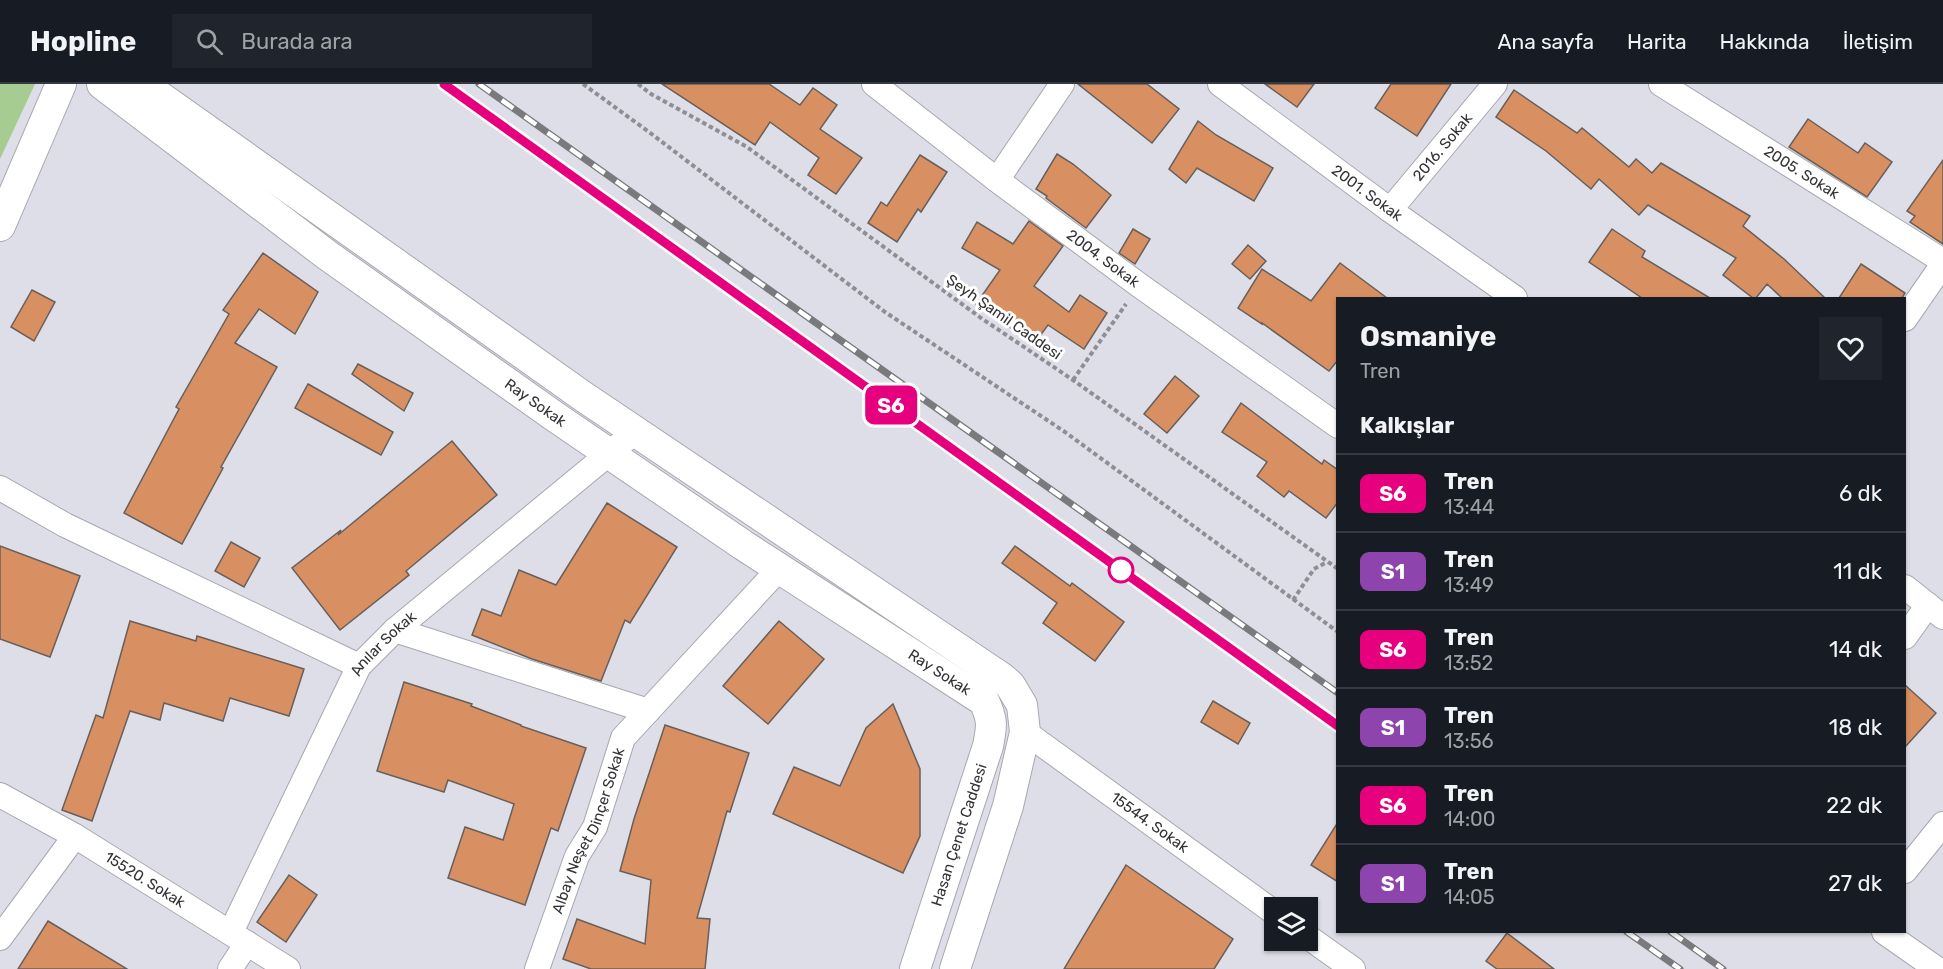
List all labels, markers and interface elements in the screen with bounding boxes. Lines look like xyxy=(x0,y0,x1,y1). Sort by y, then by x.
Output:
search box xyxy=(172,14,592,68)
text: Hopline xyxy=(30,25,136,58)
icon: search xyxy=(193,25,226,58)
text: Burada ara xyxy=(241,28,353,55)
text: Ana sayfa xyxy=(1497,29,1594,54)
text: Harita xyxy=(1627,29,1687,54)
text: Hakkında xyxy=(1720,29,1810,54)
text: İletişim xyxy=(1843,29,1913,54)
street label: 2016. Sokak xyxy=(1409,109,1476,185)
street label: 2005. Sokak xyxy=(1761,142,1843,203)
street label: 2001. Sokak xyxy=(1328,161,1406,225)
street label: 2004. Sokak xyxy=(1063,226,1143,291)
street label: Şeyh Şamil Caddesi xyxy=(943,271,1065,363)
button: heart xyxy=(1819,317,1882,380)
text: Osmaniye xyxy=(1360,320,1496,353)
text: Tren xyxy=(1360,359,1401,383)
street label: Ray Sokak xyxy=(501,375,570,431)
line badge: S6 xyxy=(864,386,918,424)
text: S6 xyxy=(877,393,905,418)
text: Kalkışlar xyxy=(1360,412,1454,439)
text: Tren xyxy=(1444,468,1494,495)
text: 6 dk xyxy=(1839,480,1882,507)
text: S6 xyxy=(1379,481,1407,506)
text: 13:44 xyxy=(1444,495,1495,519)
text: Tren xyxy=(1444,546,1494,573)
unlabelled marker xyxy=(1108,557,1134,583)
text: 11 dk xyxy=(1833,558,1882,585)
text: S1 xyxy=(1381,559,1405,584)
text: 13:49 xyxy=(1444,573,1494,597)
street label: Anılar Sokak xyxy=(347,607,420,679)
text: Tren xyxy=(1444,624,1494,651)
text: 14 dk xyxy=(1829,636,1882,663)
text: S6 xyxy=(1379,637,1407,662)
street label: Ray Sokak xyxy=(905,645,975,699)
text: 13:52 xyxy=(1444,651,1493,675)
text: Tren xyxy=(1444,702,1494,729)
text: 18 dk xyxy=(1829,714,1882,741)
text: S1 xyxy=(1381,715,1405,740)
text: 13:56 xyxy=(1444,729,1494,753)
street label: Albay Neşet Dinçer Sokak xyxy=(548,745,628,916)
street label: Hasan Çenet Caddesi xyxy=(927,761,991,909)
text: Tren xyxy=(1444,780,1494,807)
street label: 15544. Sokak xyxy=(1107,788,1192,857)
text: 22 dk xyxy=(1826,792,1882,819)
text: S6 xyxy=(1379,793,1407,818)
text: 14:00 xyxy=(1444,807,1496,831)
street label: 15520. Sokak xyxy=(101,848,189,912)
text: Tren xyxy=(1444,858,1494,885)
text: 27 dk xyxy=(1828,870,1882,897)
text: S1 xyxy=(1381,871,1405,896)
text: 14:05 xyxy=(1444,885,1495,909)
map controls xyxy=(1264,897,1318,951)
button: layers xyxy=(1264,897,1318,951)

